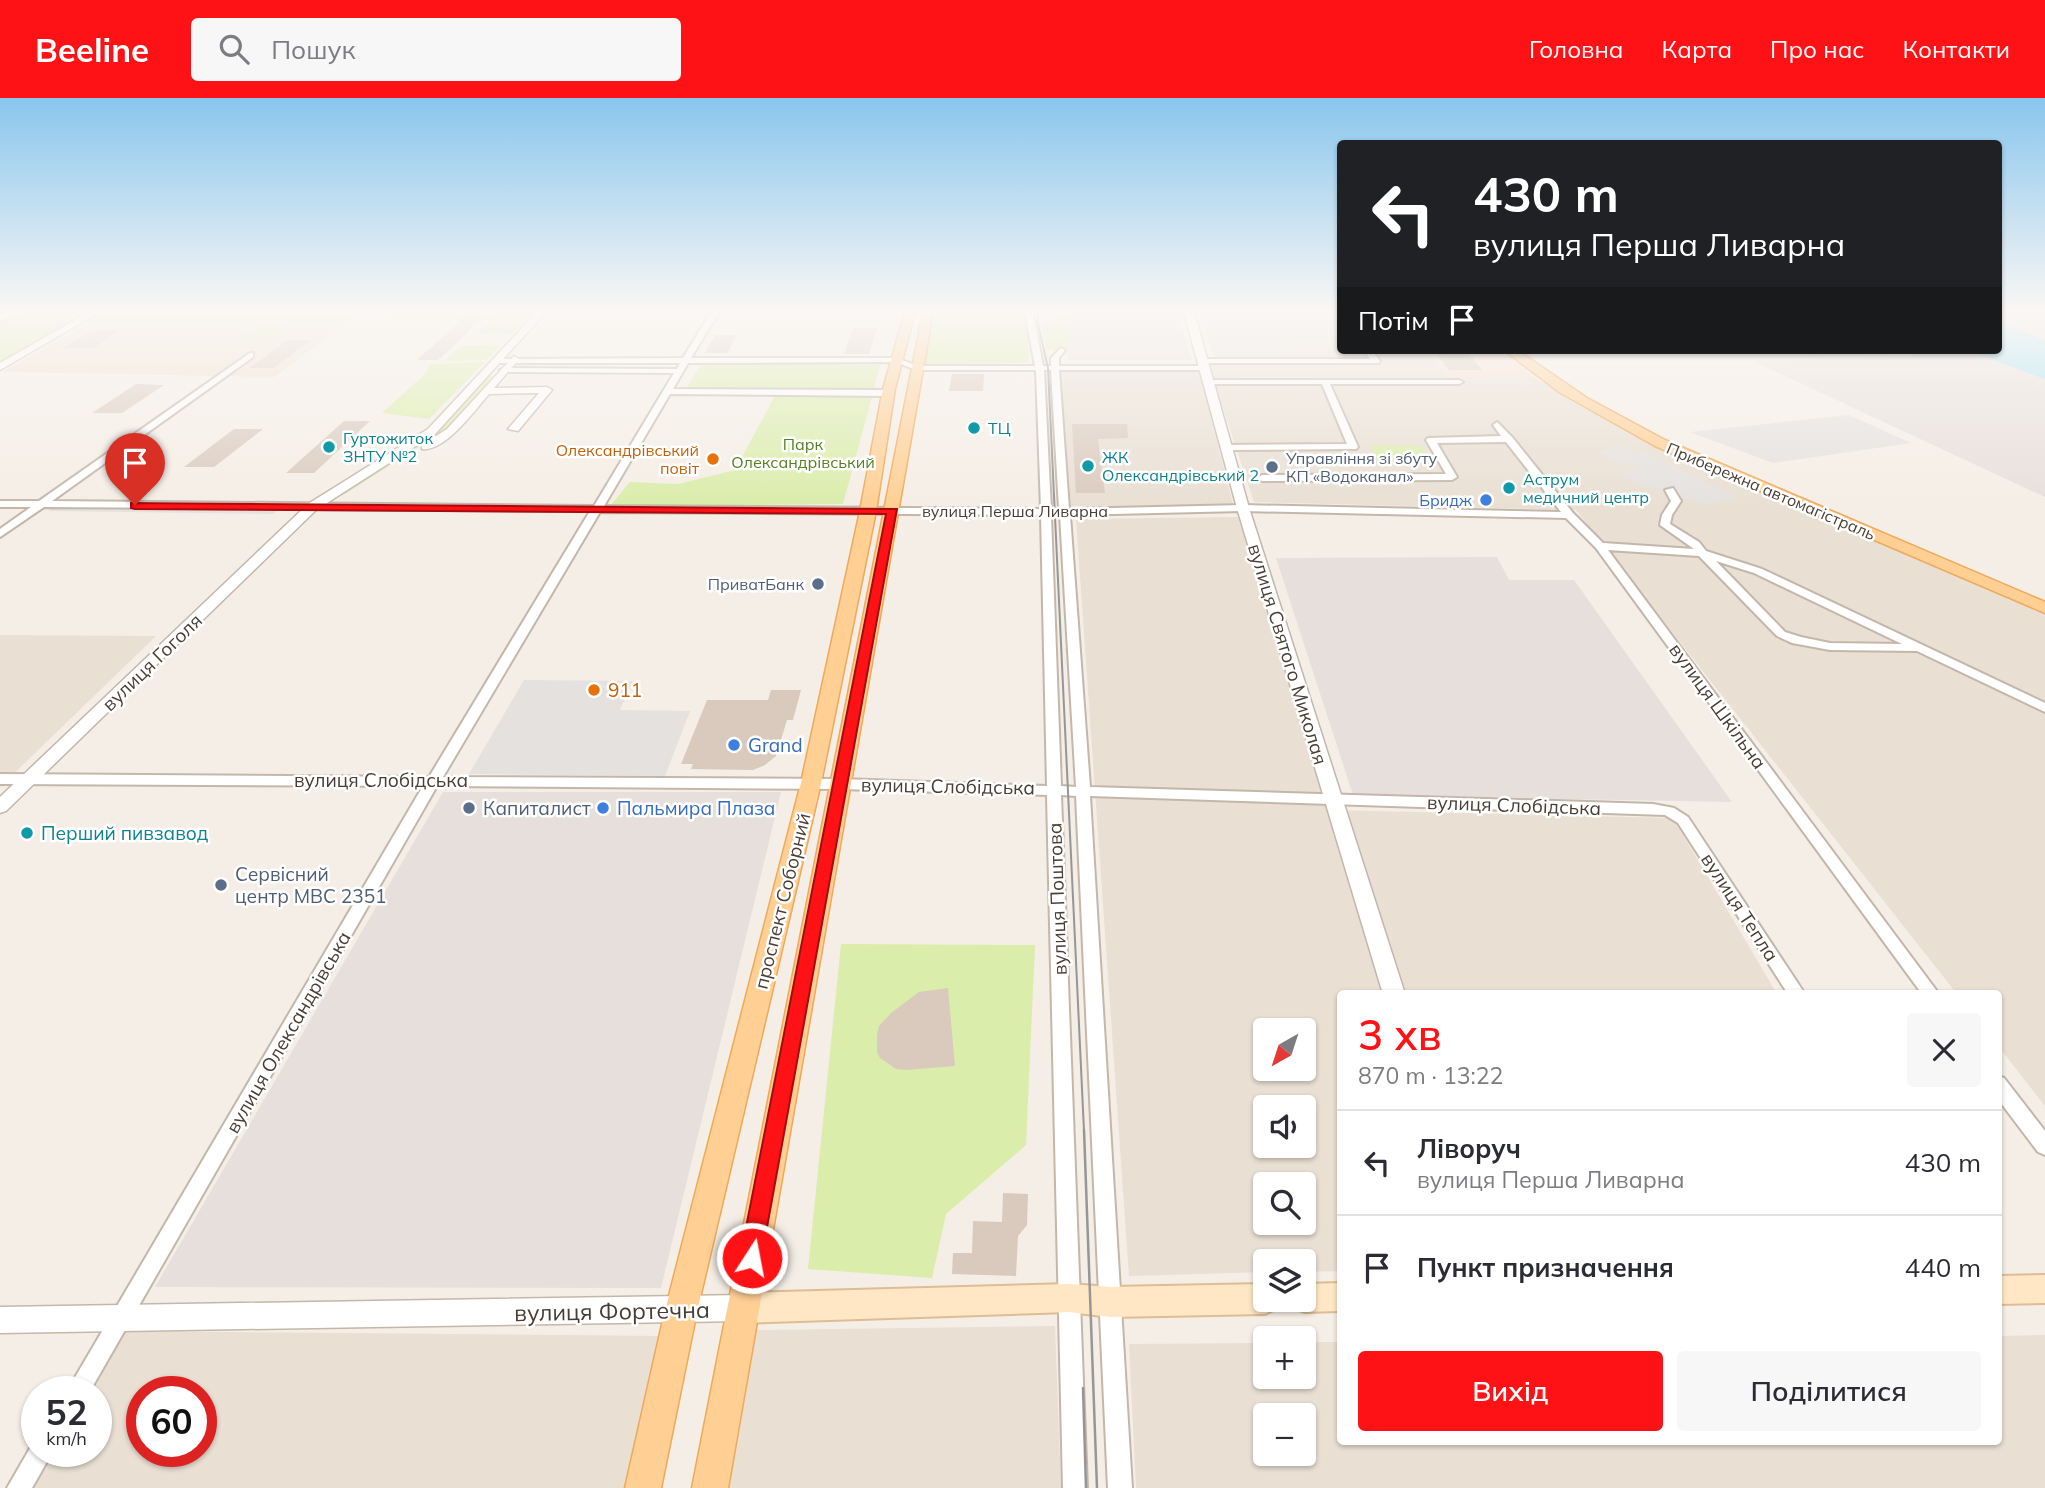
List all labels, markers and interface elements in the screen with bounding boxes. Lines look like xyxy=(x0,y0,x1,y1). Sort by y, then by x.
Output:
search box xyxy=(191,18,681,81)
text: Beeline xyxy=(35,29,149,70)
icon: search xyxy=(215,30,253,68)
text: Пошук xyxy=(271,33,355,66)
text: Головна xyxy=(1529,34,1623,64)
text: Карта xyxy=(1661,34,1732,64)
text: Про нас xyxy=(1770,34,1864,64)
text: Контакти xyxy=(1902,34,2010,64)
text: 430 m xyxy=(1473,163,1619,224)
icon: left xyxy=(1358,168,1449,259)
text: вулиця Перша Ливарна xyxy=(1473,224,1845,264)
icon: arrive xyxy=(1443,301,1481,339)
text: Потім xyxy=(1358,304,1429,337)
place label: ТЦ xyxy=(988,418,1011,438)
marker: ТЦ xyxy=(966,420,982,436)
place label: Гуртожиток ЗНТУ №2 xyxy=(343,428,433,466)
pin xyxy=(105,433,165,505)
park label: Парк Олександрівський xyxy=(731,434,875,472)
street label: Прибережна автомагістраль xyxy=(1664,438,1879,544)
marker: Гуртожиток ЗНТУ №2 xyxy=(321,439,337,455)
place label: Олександрівський повіт xyxy=(556,440,700,478)
icon: arrive xyxy=(116,444,154,482)
place label: ЖК Олександрівський 2 xyxy=(1102,447,1259,485)
place label: Управлiння зi збуту КП «Водоканал» xyxy=(1285,448,1438,486)
marker: Олександрівський повіт xyxy=(705,451,721,467)
marker: ЖК Олександрівський 2 xyxy=(1080,458,1096,474)
marker: Управлiння зi збуту КП «Водоканал» xyxy=(1264,459,1280,475)
place label: Аструм медичний центр xyxy=(1523,469,1649,507)
marker: Аструм медичний центр xyxy=(1501,480,1517,496)
place label: Бридж xyxy=(1419,490,1472,510)
marker: Бридж xyxy=(1478,492,1494,508)
street label: вулиця Перша Ливарна xyxy=(922,501,1108,521)
street label: вулиця Святого Миколая xyxy=(1243,541,1333,767)
place label: ПриватБанк xyxy=(708,574,804,594)
marker: ПриватБанк xyxy=(810,576,826,592)
street label: вулиця Гоголя xyxy=(97,608,207,716)
street label: вулиця Шкільна xyxy=(1664,638,1772,774)
place label: 911 xyxy=(608,678,642,702)
marker: 911 xyxy=(586,682,602,698)
place label: Grand xyxy=(748,733,803,757)
marker: Grand xyxy=(726,737,742,753)
street label: вулиця Слобідська xyxy=(294,768,468,792)
street label: вулиця Слобідська xyxy=(861,772,1035,800)
street label: вулиця Слобідська xyxy=(1427,790,1601,820)
place label: Капиталист xyxy=(483,796,591,820)
place label: Пальмира Плаза xyxy=(617,796,775,820)
marker: Капиталист xyxy=(461,800,477,816)
marker: Пальмира Плаза xyxy=(595,800,611,816)
street label: проспект Соборний xyxy=(748,810,816,992)
place label: Перший пивзавод xyxy=(41,821,209,845)
street label: вулиця Поштова xyxy=(1042,822,1072,976)
marker: Перший пивзавод xyxy=(19,825,35,841)
street label: вулиця Тепла xyxy=(1696,848,1784,966)
place label: Сервісний центр МВС 2351 xyxy=(235,862,386,908)
marker: Сервісний центр МВС 2351 xyxy=(213,877,229,893)
street label: вулиця Олександрівська xyxy=(220,927,356,1137)
text: 3 хв xyxy=(1358,1008,1442,1061)
button: close xyxy=(1907,1013,1981,1087)
north arrow xyxy=(1253,1018,1316,1082)
map controls xyxy=(1253,1018,1316,1466)
text: 870 m · 13:22 xyxy=(1358,1061,1503,1090)
button: sound xyxy=(1253,1095,1316,1158)
text: Ліворуч xyxy=(1417,1132,1521,1165)
icon: left xyxy=(1358,1144,1396,1182)
text: 430 m xyxy=(1905,1146,1981,1179)
text: вулиця Перша Ливарна xyxy=(1417,1165,1685,1194)
button: search xyxy=(1253,1172,1316,1235)
position arrow xyxy=(715,1221,789,1295)
button: layers xyxy=(1253,1249,1316,1312)
icon: arrive xyxy=(1358,1249,1396,1287)
text: Пункт призначення xyxy=(1417,1251,1674,1284)
text: 440 m xyxy=(1905,1251,1981,1284)
street label: вулиця Фортечна xyxy=(514,1295,710,1327)
button: + xyxy=(1253,1326,1316,1389)
button: Вихід xyxy=(1358,1351,1663,1431)
button: Поділитися xyxy=(1677,1351,1981,1431)
speed limit sign: 60 xyxy=(126,1376,217,1467)
text: 52 xyxy=(45,1390,88,1434)
button: − xyxy=(1253,1403,1316,1466)
text: km/h xyxy=(46,1427,87,1450)

